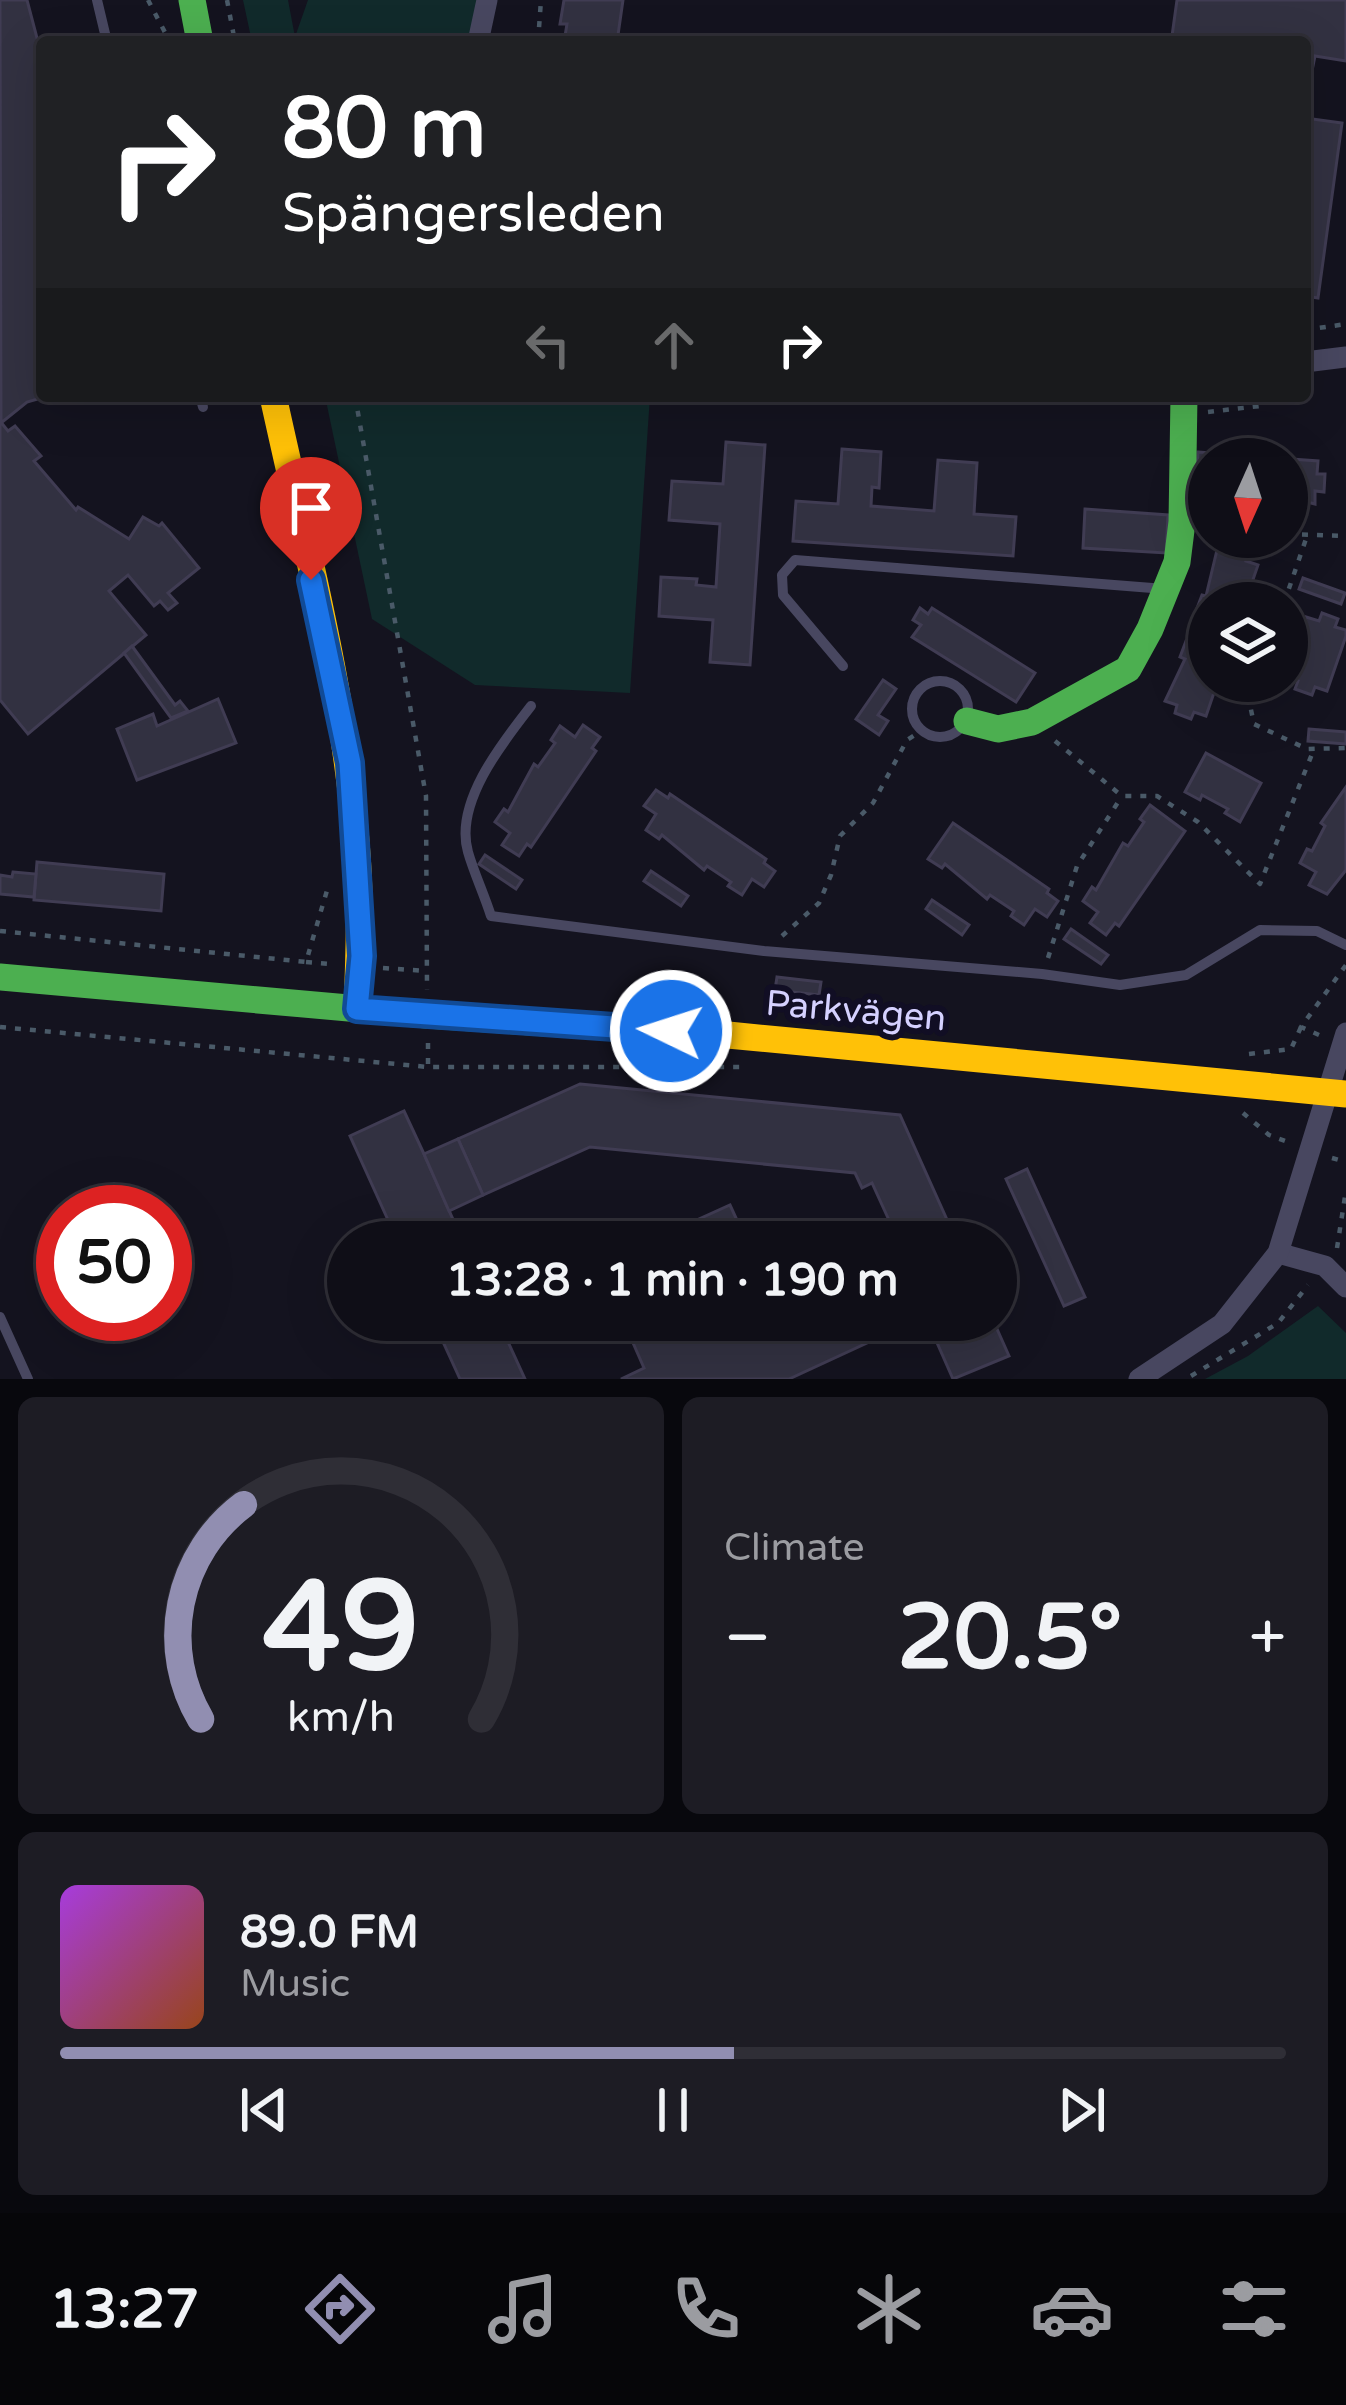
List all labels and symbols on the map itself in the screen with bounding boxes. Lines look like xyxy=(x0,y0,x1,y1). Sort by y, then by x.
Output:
north arrow xyxy=(1188,438,1308,558)
pin xyxy=(260,457,362,580)
position arrow xyxy=(608,968,734,1094)
street label: Parkvägen xyxy=(764,982,948,1040)
speed limit sign: 50 xyxy=(36,1185,192,1341)

